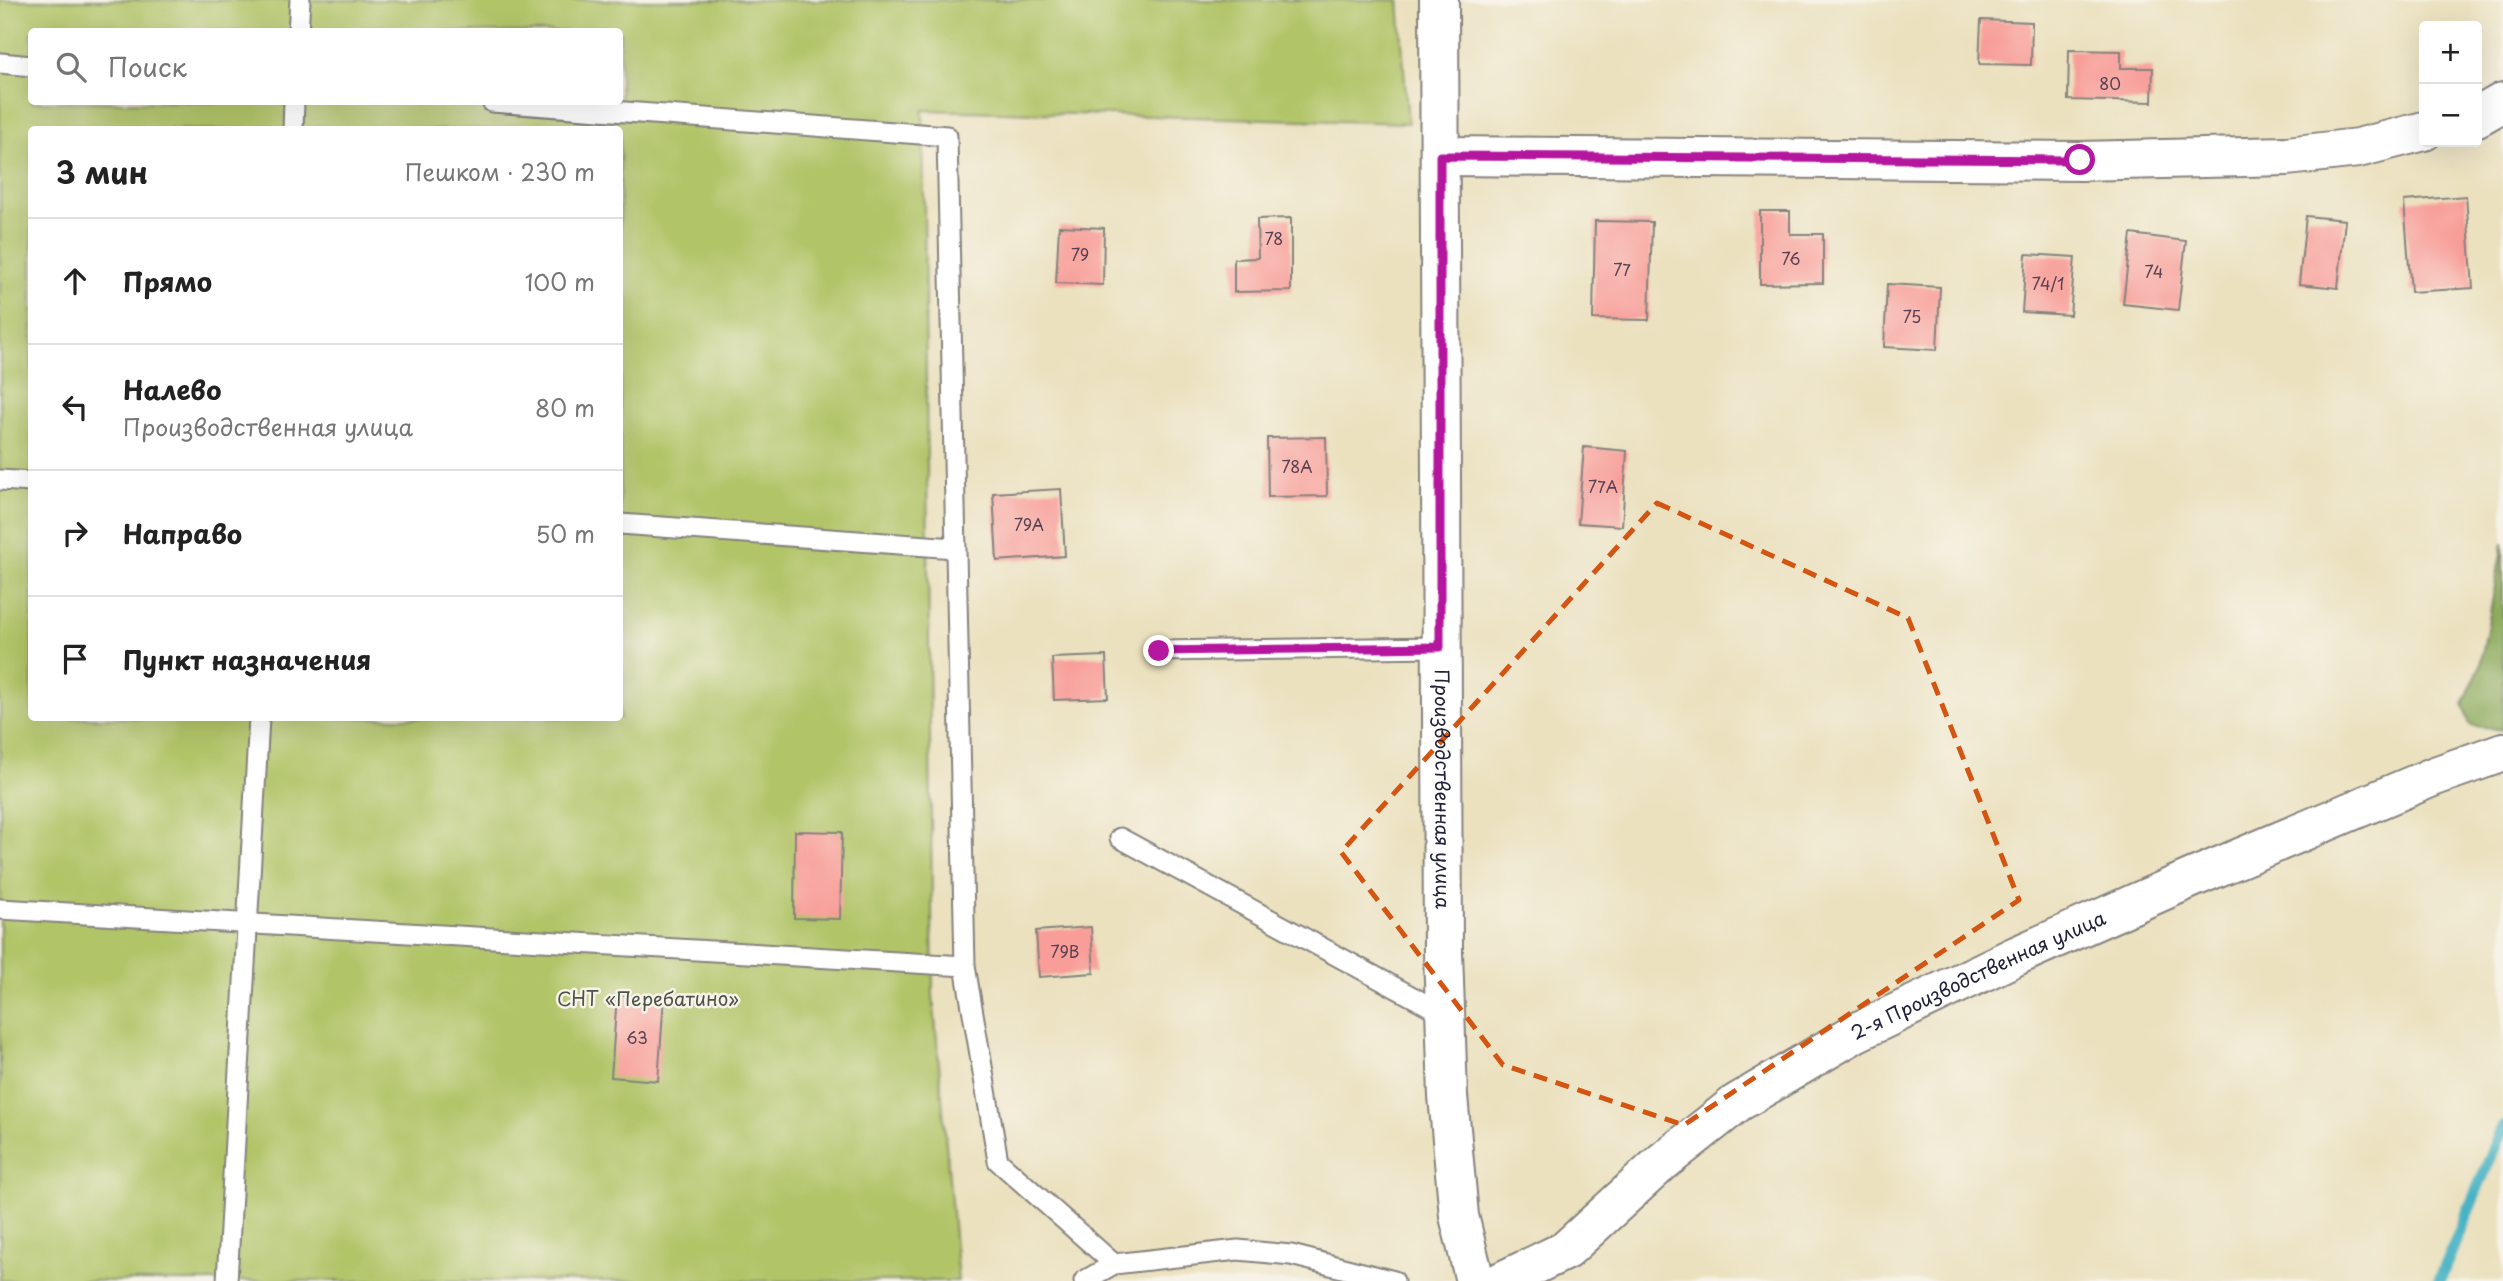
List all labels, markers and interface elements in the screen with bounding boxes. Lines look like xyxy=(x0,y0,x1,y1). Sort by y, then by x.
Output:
map controls xyxy=(2419,21,2482,147)
button: + xyxy=(2419,21,2482,84)
search box xyxy=(28,28,623,105)
text: Поиск xyxy=(108,47,187,86)
icon: search xyxy=(52,48,90,86)
house number: 80 xyxy=(2099,71,2121,95)
button: − xyxy=(2419,84,2482,147)
route start xyxy=(2064,144,2095,175)
text: 3 мин xyxy=(56,149,148,194)
text: Пешком · 230 m xyxy=(405,154,595,189)
house number: 78 xyxy=(1265,226,1283,250)
house number: 79 xyxy=(1071,242,1089,266)
house number: 76 xyxy=(1781,246,1801,270)
house number: 77 xyxy=(1613,257,1631,281)
house number: 74 xyxy=(2145,259,2163,283)
icon: ahead xyxy=(56,262,94,300)
text: Прямо xyxy=(123,262,212,301)
text: 100 m xyxy=(525,264,595,299)
house number: 74/1 xyxy=(2032,271,2064,295)
house number: 75 xyxy=(1903,304,1921,328)
text: Налево xyxy=(123,370,221,409)
icon: left xyxy=(56,388,94,426)
text: 80 m xyxy=(535,390,595,425)
text: Производственная улица xyxy=(123,409,413,444)
house number: 78А xyxy=(1282,454,1312,478)
house number: 77А xyxy=(1588,474,1618,498)
house number: 79А xyxy=(1014,512,1044,536)
icon: right xyxy=(56,514,94,552)
text: Направо xyxy=(123,514,242,553)
text: 50 m xyxy=(535,516,595,551)
route end xyxy=(1143,635,1174,666)
icon: arrive xyxy=(56,640,94,678)
text: Пункт назначения xyxy=(123,640,371,679)
street label: Производственная улица xyxy=(1429,669,1458,909)
street label: 2-я Производственная улица xyxy=(1846,903,2110,1046)
house number: 79В xyxy=(1051,939,1079,963)
park label: СНТ «Перебатино» xyxy=(557,984,739,1012)
house number: 63 xyxy=(626,1025,648,1049)

